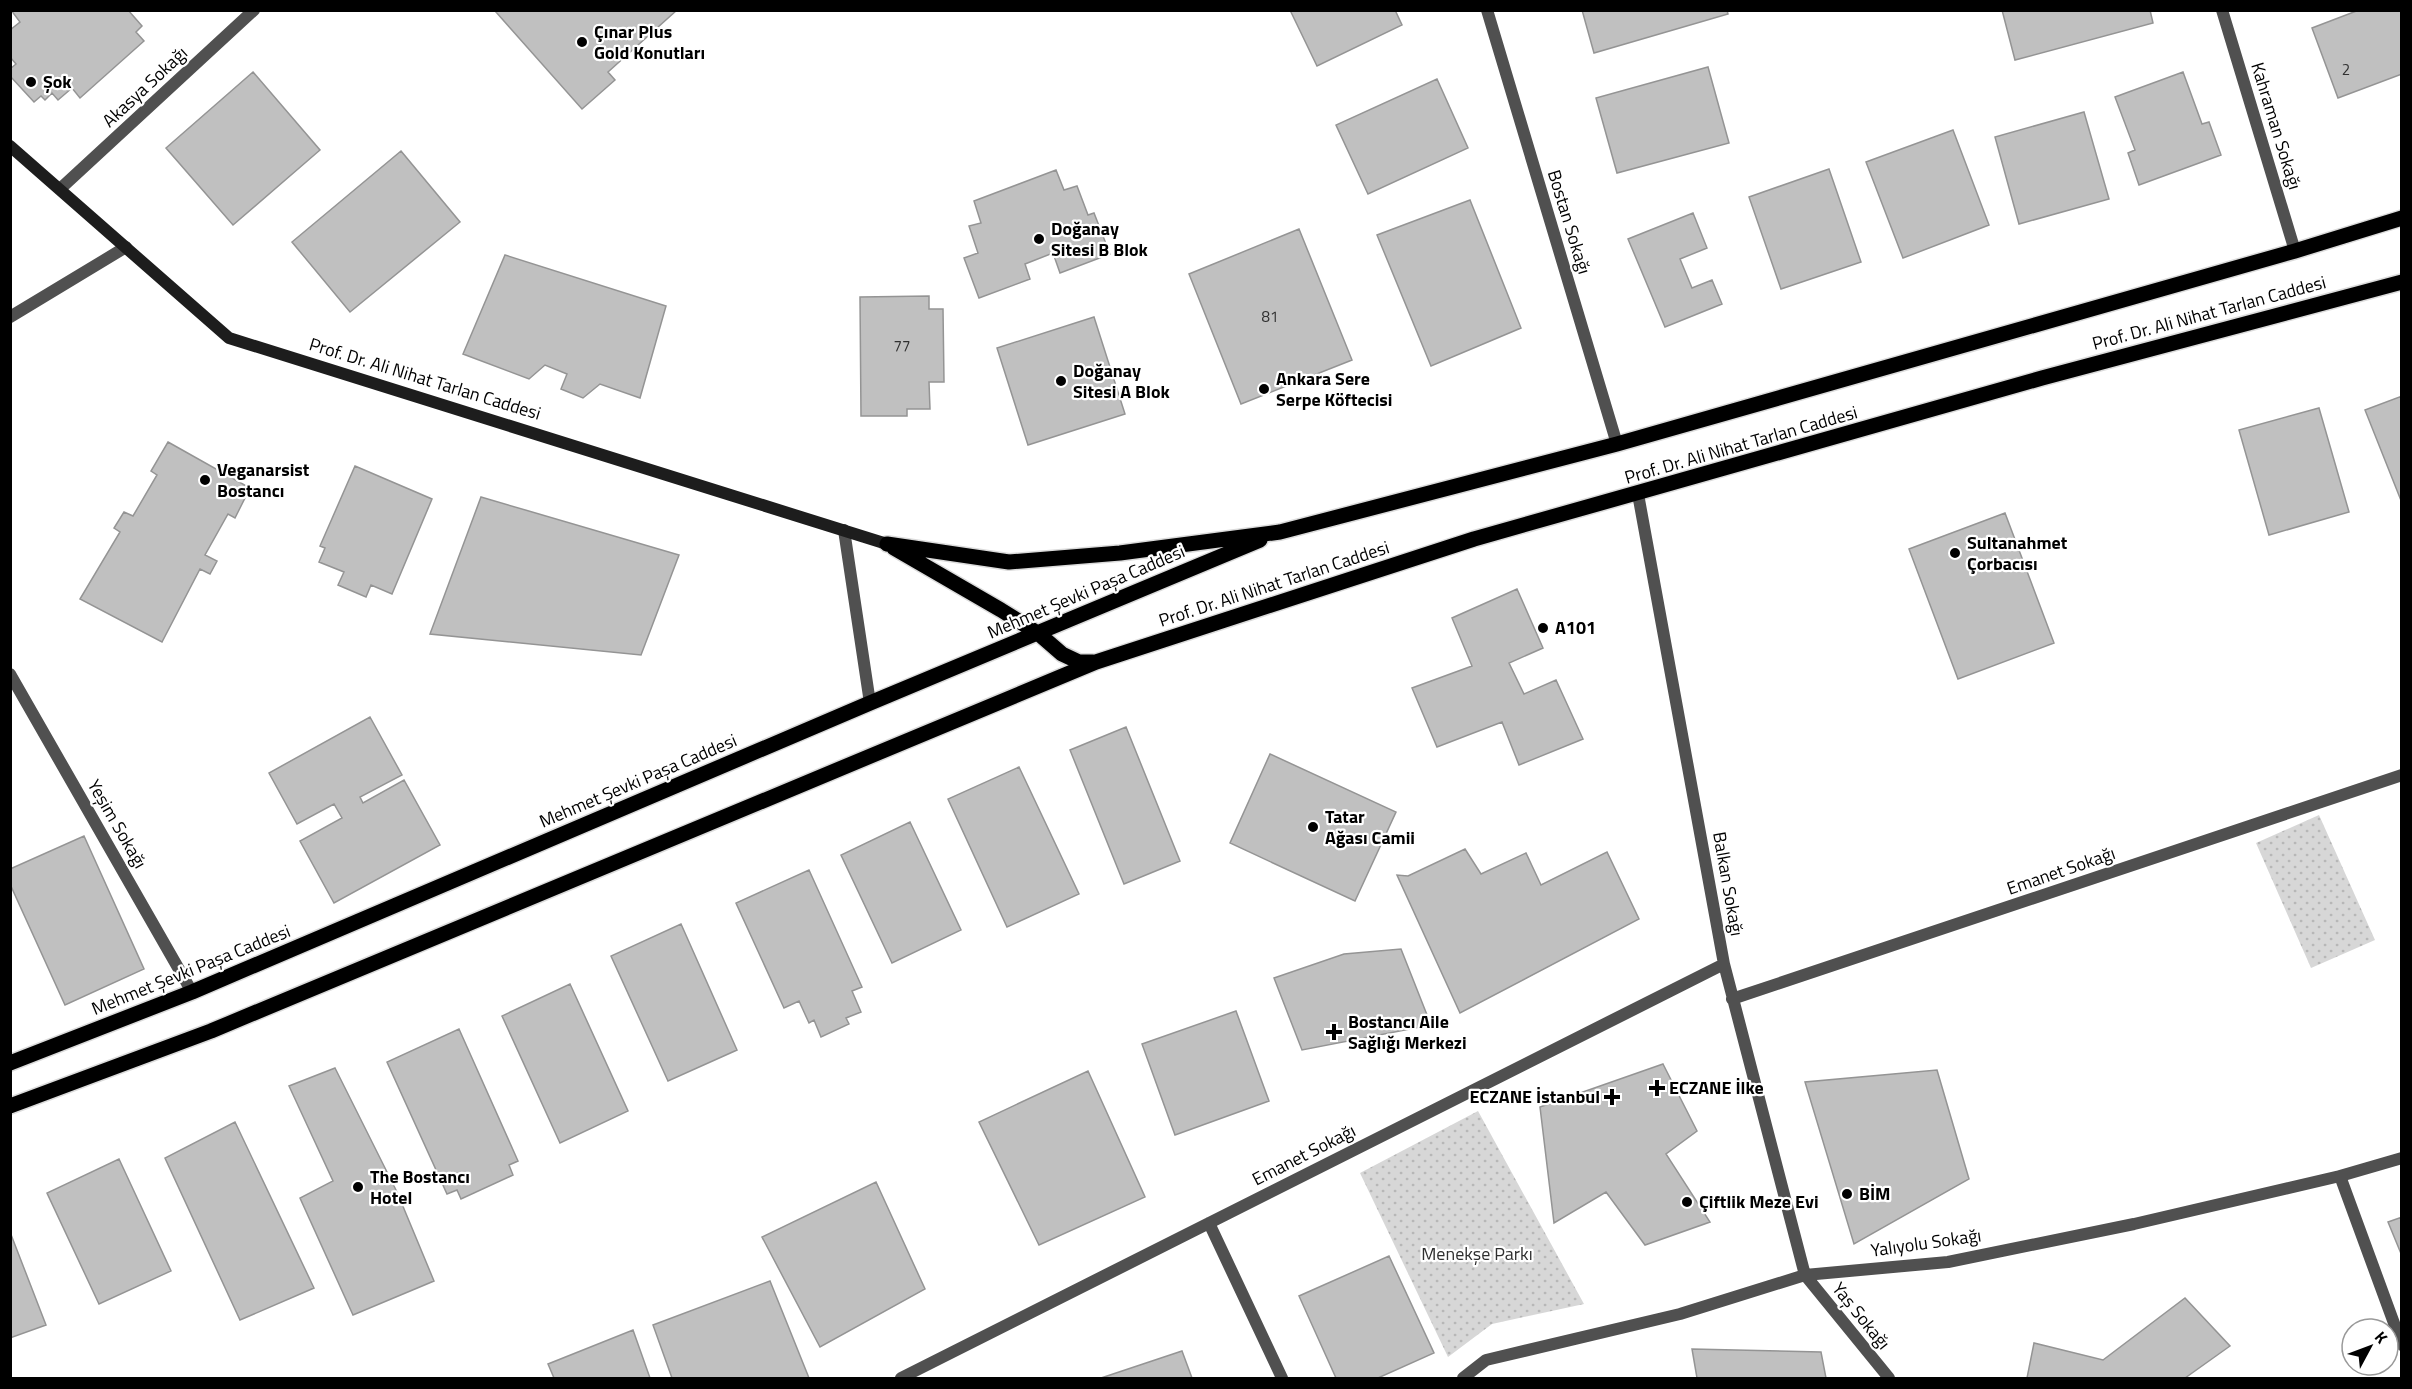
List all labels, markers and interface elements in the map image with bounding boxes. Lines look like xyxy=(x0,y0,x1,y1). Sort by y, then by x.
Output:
place label: Çınar Plus Gold Konutları xyxy=(594,18,705,66)
marker: Çınar Plus Gold Konutları xyxy=(575,35,589,49)
street label: Akasya Sokağı xyxy=(96,40,193,133)
house number: 2 xyxy=(2342,58,2350,81)
street label: Kahraman Sokağı xyxy=(2244,59,2309,193)
place label: Şok xyxy=(43,68,72,95)
marker: Şok xyxy=(24,75,38,89)
street label: Bostan Sokağı xyxy=(1541,166,1598,277)
place label: Doğanay Sitesi B Blok xyxy=(1051,215,1149,263)
marker: Doğanay Sitesi B Blok xyxy=(1032,232,1046,246)
street label: Prof. Dr. Ali Nihat Tarlan Caddesi xyxy=(2089,268,2329,357)
house number: 81 xyxy=(1262,305,1278,328)
street label: Prof. Dr. Ali Nihat Tarlan Caddesi xyxy=(306,330,544,427)
house number: 77 xyxy=(894,334,910,357)
place label: Doğanay Sitesi A Blok xyxy=(1073,357,1170,405)
place label: Ankara Sere Serpe Köftecisi xyxy=(1276,365,1393,413)
marker: Doğanay Sitesi A Blok xyxy=(1054,374,1068,388)
marker: Ankara Sere Serpe Köftecisi xyxy=(1257,382,1271,396)
street label: Prof. Dr. Ali Nihat Tarlan Caddesi xyxy=(1621,398,1860,491)
place label: Veganarsist Bostancı xyxy=(217,456,310,504)
marker: Veganarsist Bostancı xyxy=(198,473,212,487)
place label: Sultanahmet Çorbacısı xyxy=(1967,529,2068,577)
street label: Prof. Dr. Ali Nihat Tarlan Caddesi xyxy=(1155,533,1393,634)
street label: Mehmet Şevki Paşa Caddesi xyxy=(983,538,1189,645)
marker: Sultanahmet Çorbacısı xyxy=(1948,546,1962,560)
place label: A101 xyxy=(1555,614,1596,641)
marker: A101 xyxy=(1536,621,1550,635)
street label: Mehmet Şevki Paşa Caddesi xyxy=(535,727,741,834)
street label: Yeşim Sokağı xyxy=(81,774,154,873)
place label: Tatar Ağası Camii xyxy=(1325,803,1415,851)
marker: Tatar Ağası Camii xyxy=(1306,820,1320,834)
street label: Balkan Sokağı xyxy=(1706,830,1751,938)
street label: Emanet Sokağı xyxy=(2003,839,2119,902)
street label: Mehmet Şevki Paşa Caddesi xyxy=(87,917,294,1022)
place label: Bostancı Aile Sağlığı Merkezi xyxy=(1348,1008,1467,1056)
marker: Bostancı Aile Sağlığı Merkezi xyxy=(1325,1023,1343,1041)
place label: ECZANE İlke xyxy=(1669,1074,1764,1101)
marker: ECZANE İlke xyxy=(1650,1081,1664,1095)
place label: ECZANE İstanbul xyxy=(1470,1083,1600,1110)
marker: ECZANE İstanbul xyxy=(1605,1090,1619,1104)
street label: Emanet Sokağı xyxy=(1247,1117,1360,1192)
place label: The Bostancı Hotel xyxy=(370,1163,470,1211)
marker: The Bostancı Hotel xyxy=(351,1180,365,1194)
place label: BİM xyxy=(1859,1180,1891,1207)
marker: BİM xyxy=(1840,1187,1854,1201)
place label: Çiftlik Meze Evi xyxy=(1699,1188,1819,1215)
marker: Çiftlik Meze Evi xyxy=(1680,1195,1694,1209)
street label: Yalıyolu Sokağı xyxy=(1869,1221,1983,1264)
park label: Menekşe Parkı xyxy=(1421,1240,1533,1267)
street label: Yaş Sokağı xyxy=(1826,1276,1897,1355)
north arrow xyxy=(2340,1317,2400,1377)
text: K xyxy=(2369,1326,2394,1349)

